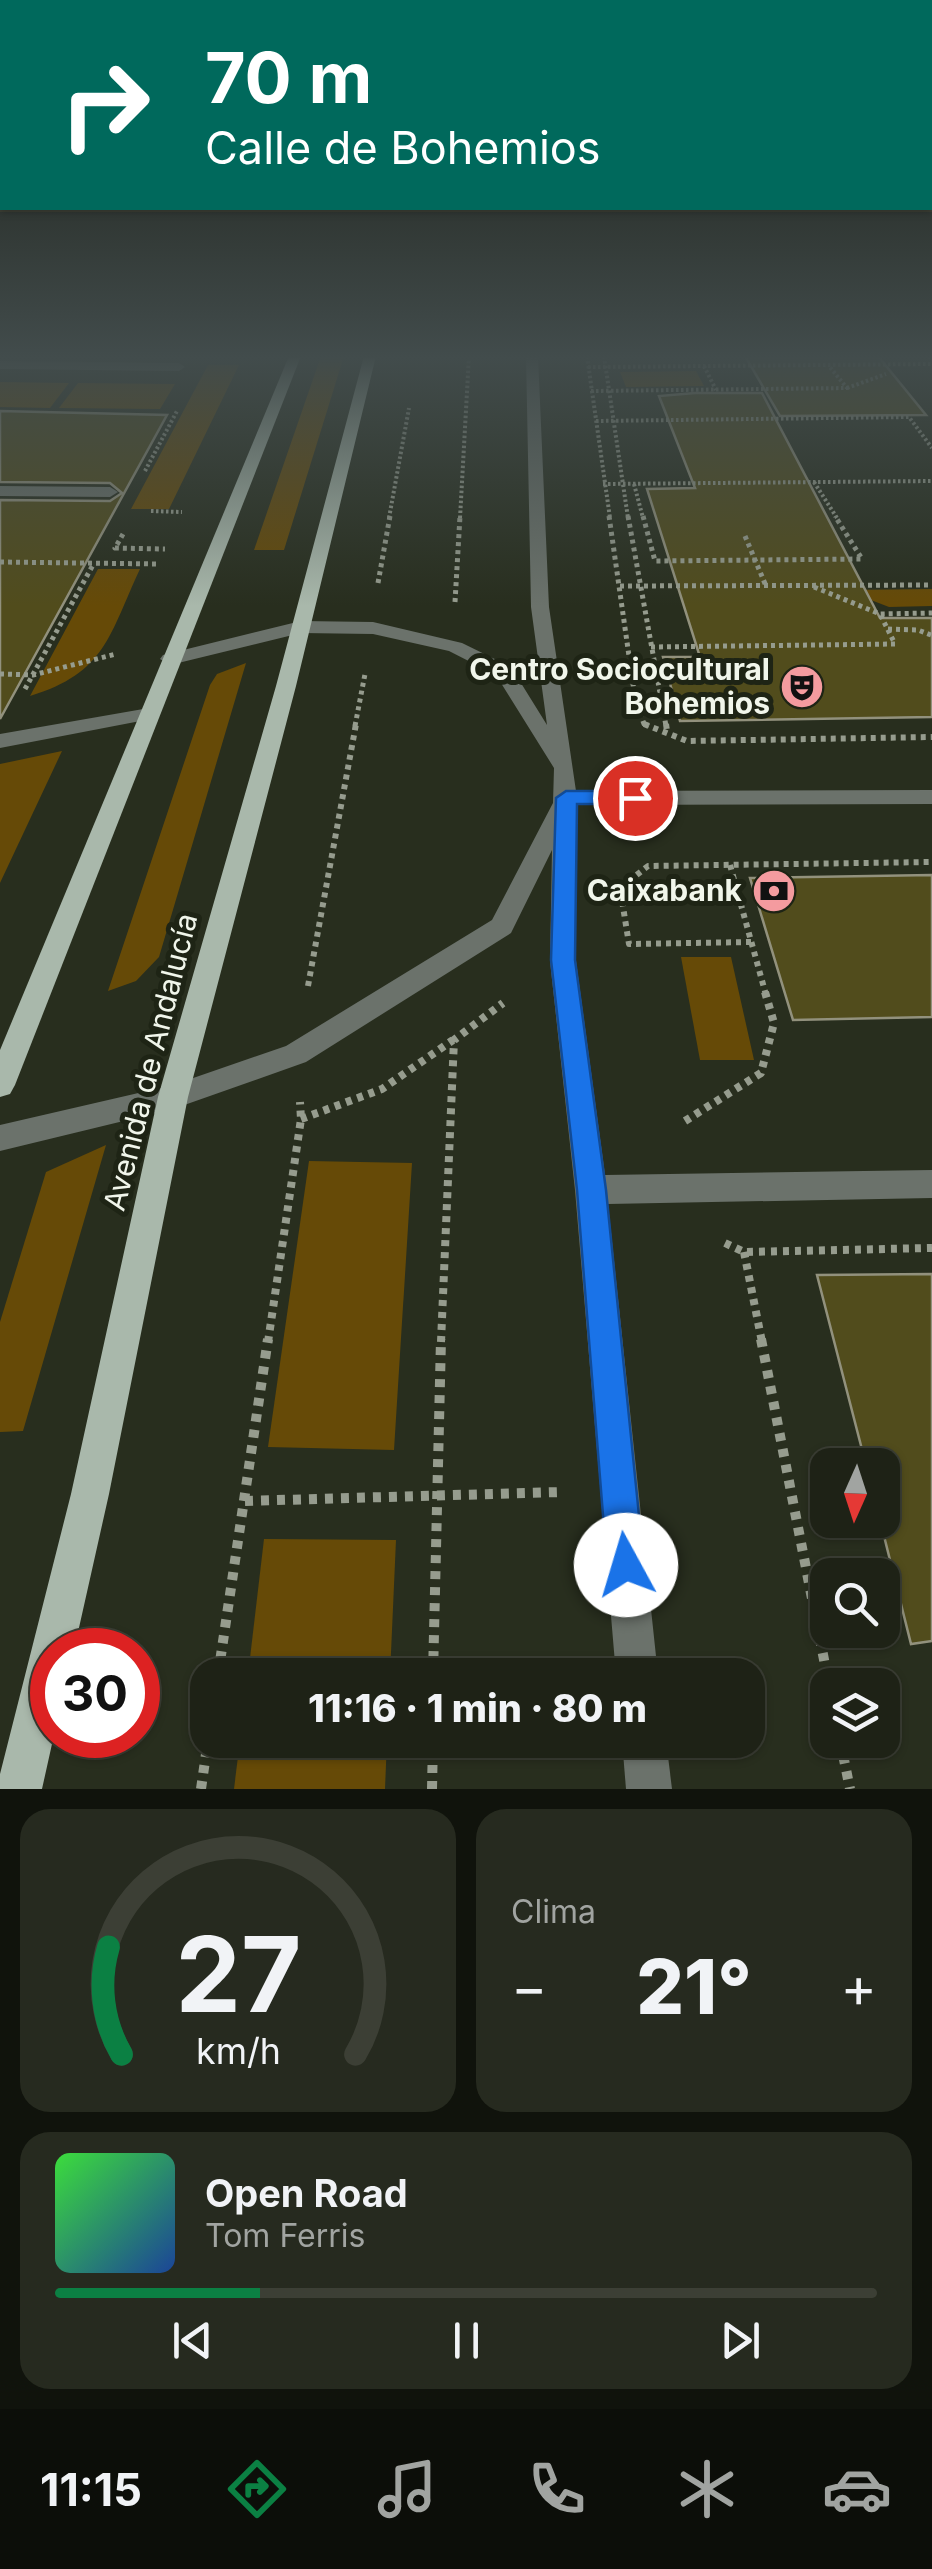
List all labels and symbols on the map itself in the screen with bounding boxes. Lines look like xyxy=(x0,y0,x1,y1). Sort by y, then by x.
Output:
place label: Centro Sociocultural Bohemios xyxy=(469,651,770,721)
theatre icon: Centro Sociocultural Bohemios xyxy=(779,664,825,710)
pin xyxy=(593,756,678,841)
bank icon: Caixabank xyxy=(751,868,797,914)
place label: Caixabank xyxy=(587,872,743,908)
street label: Avenida de Andalucía xyxy=(96,909,204,1214)
north arrow xyxy=(810,1448,900,1538)
position arrow xyxy=(574,1513,678,1617)
speed limit sign: 30 xyxy=(30,1628,160,1758)

